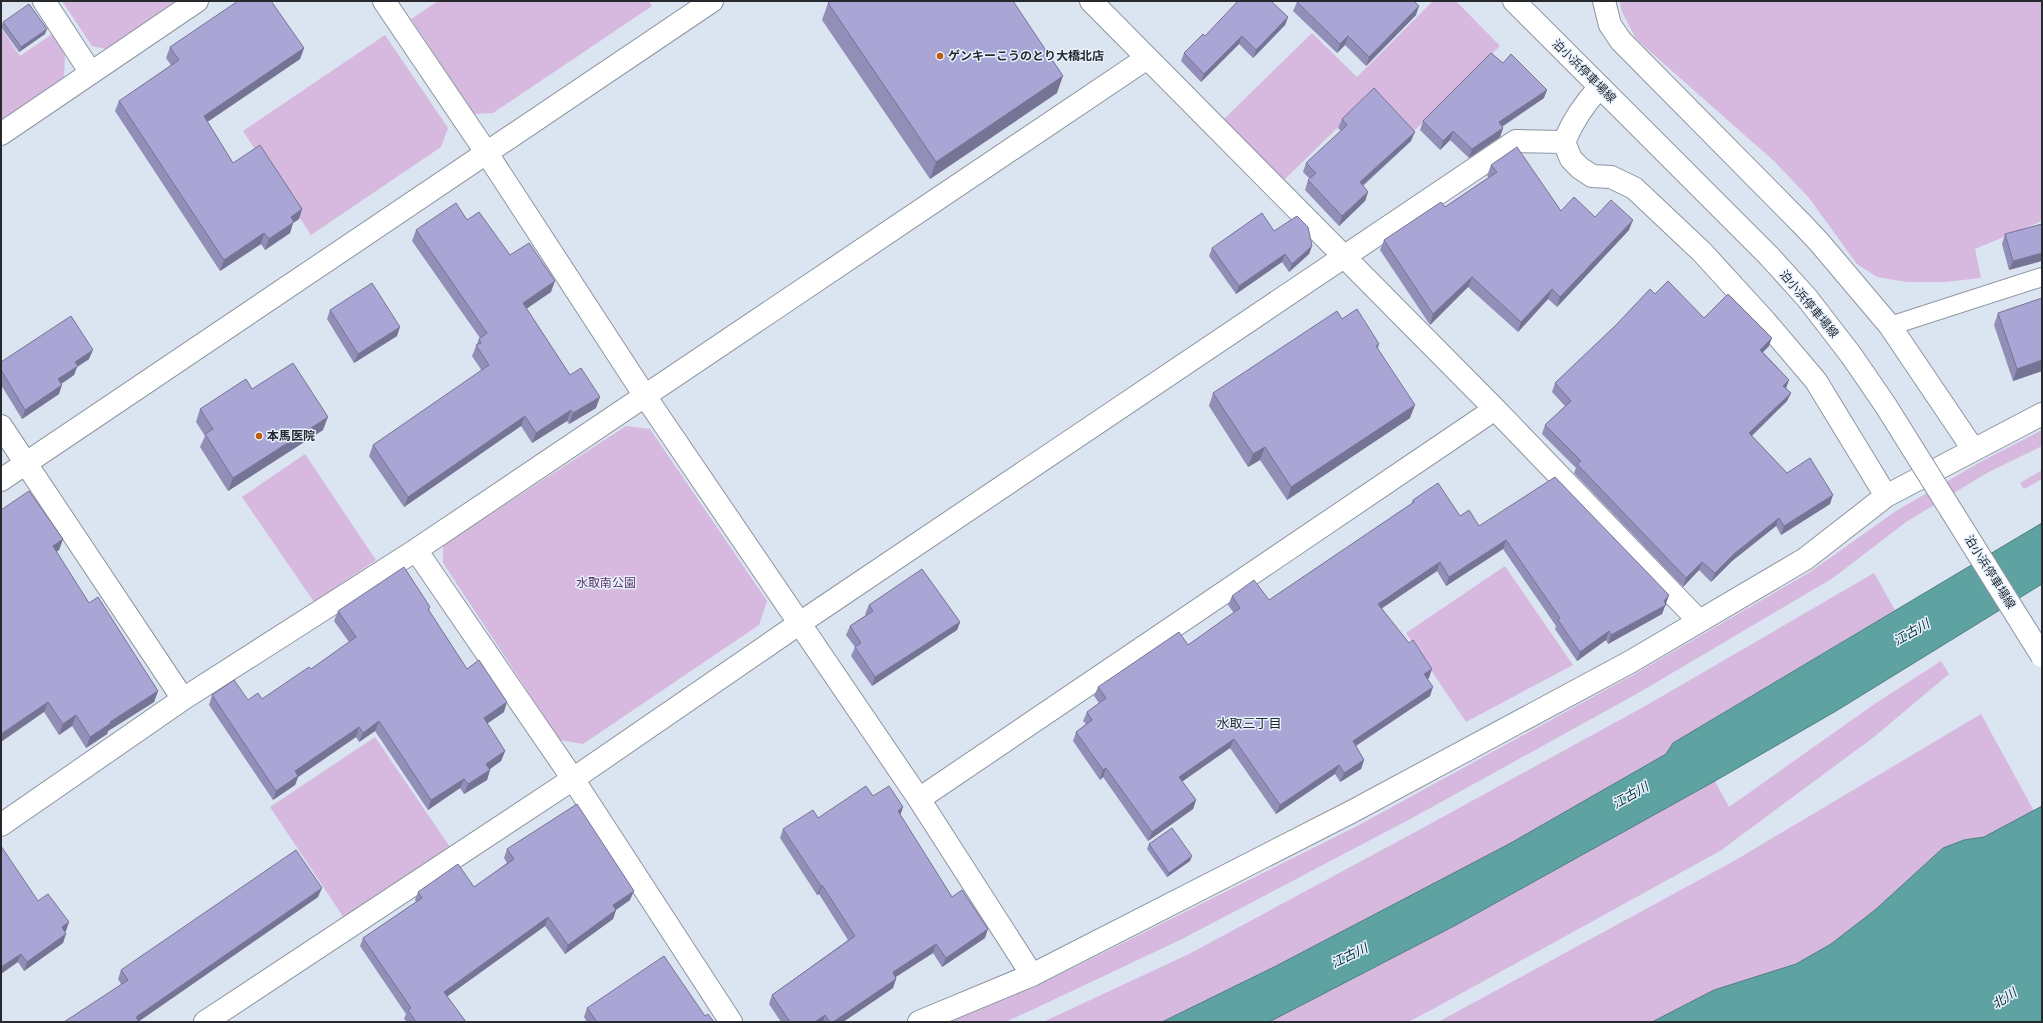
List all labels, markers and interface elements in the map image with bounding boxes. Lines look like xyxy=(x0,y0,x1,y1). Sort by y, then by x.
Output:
street label: 泊小浜停車場線 xyxy=(1550,36,1619,105)
place label: ゲンキーこうのとり大橋北店 xyxy=(948,49,1104,62)
marker: ゲンキーこうのとり大橋北店 xyxy=(935,51,945,61)
street label: 泊小浜停車場線 xyxy=(1777,267,1841,340)
place label: 本馬医院 xyxy=(267,429,315,442)
marker: 本馬医院 xyxy=(254,431,264,441)
street label: 泊小浜停車場線 xyxy=(1963,533,2018,611)
park label: 水取南公園 xyxy=(576,577,636,589)
water label: 江古川 xyxy=(1891,616,1934,649)
district label: 水取三丁目 xyxy=(1216,717,1282,731)
water label: 江古川 xyxy=(1610,779,1653,812)
water label: 江古川 xyxy=(1329,940,1372,971)
water label: 北川 xyxy=(1990,985,2021,1012)

